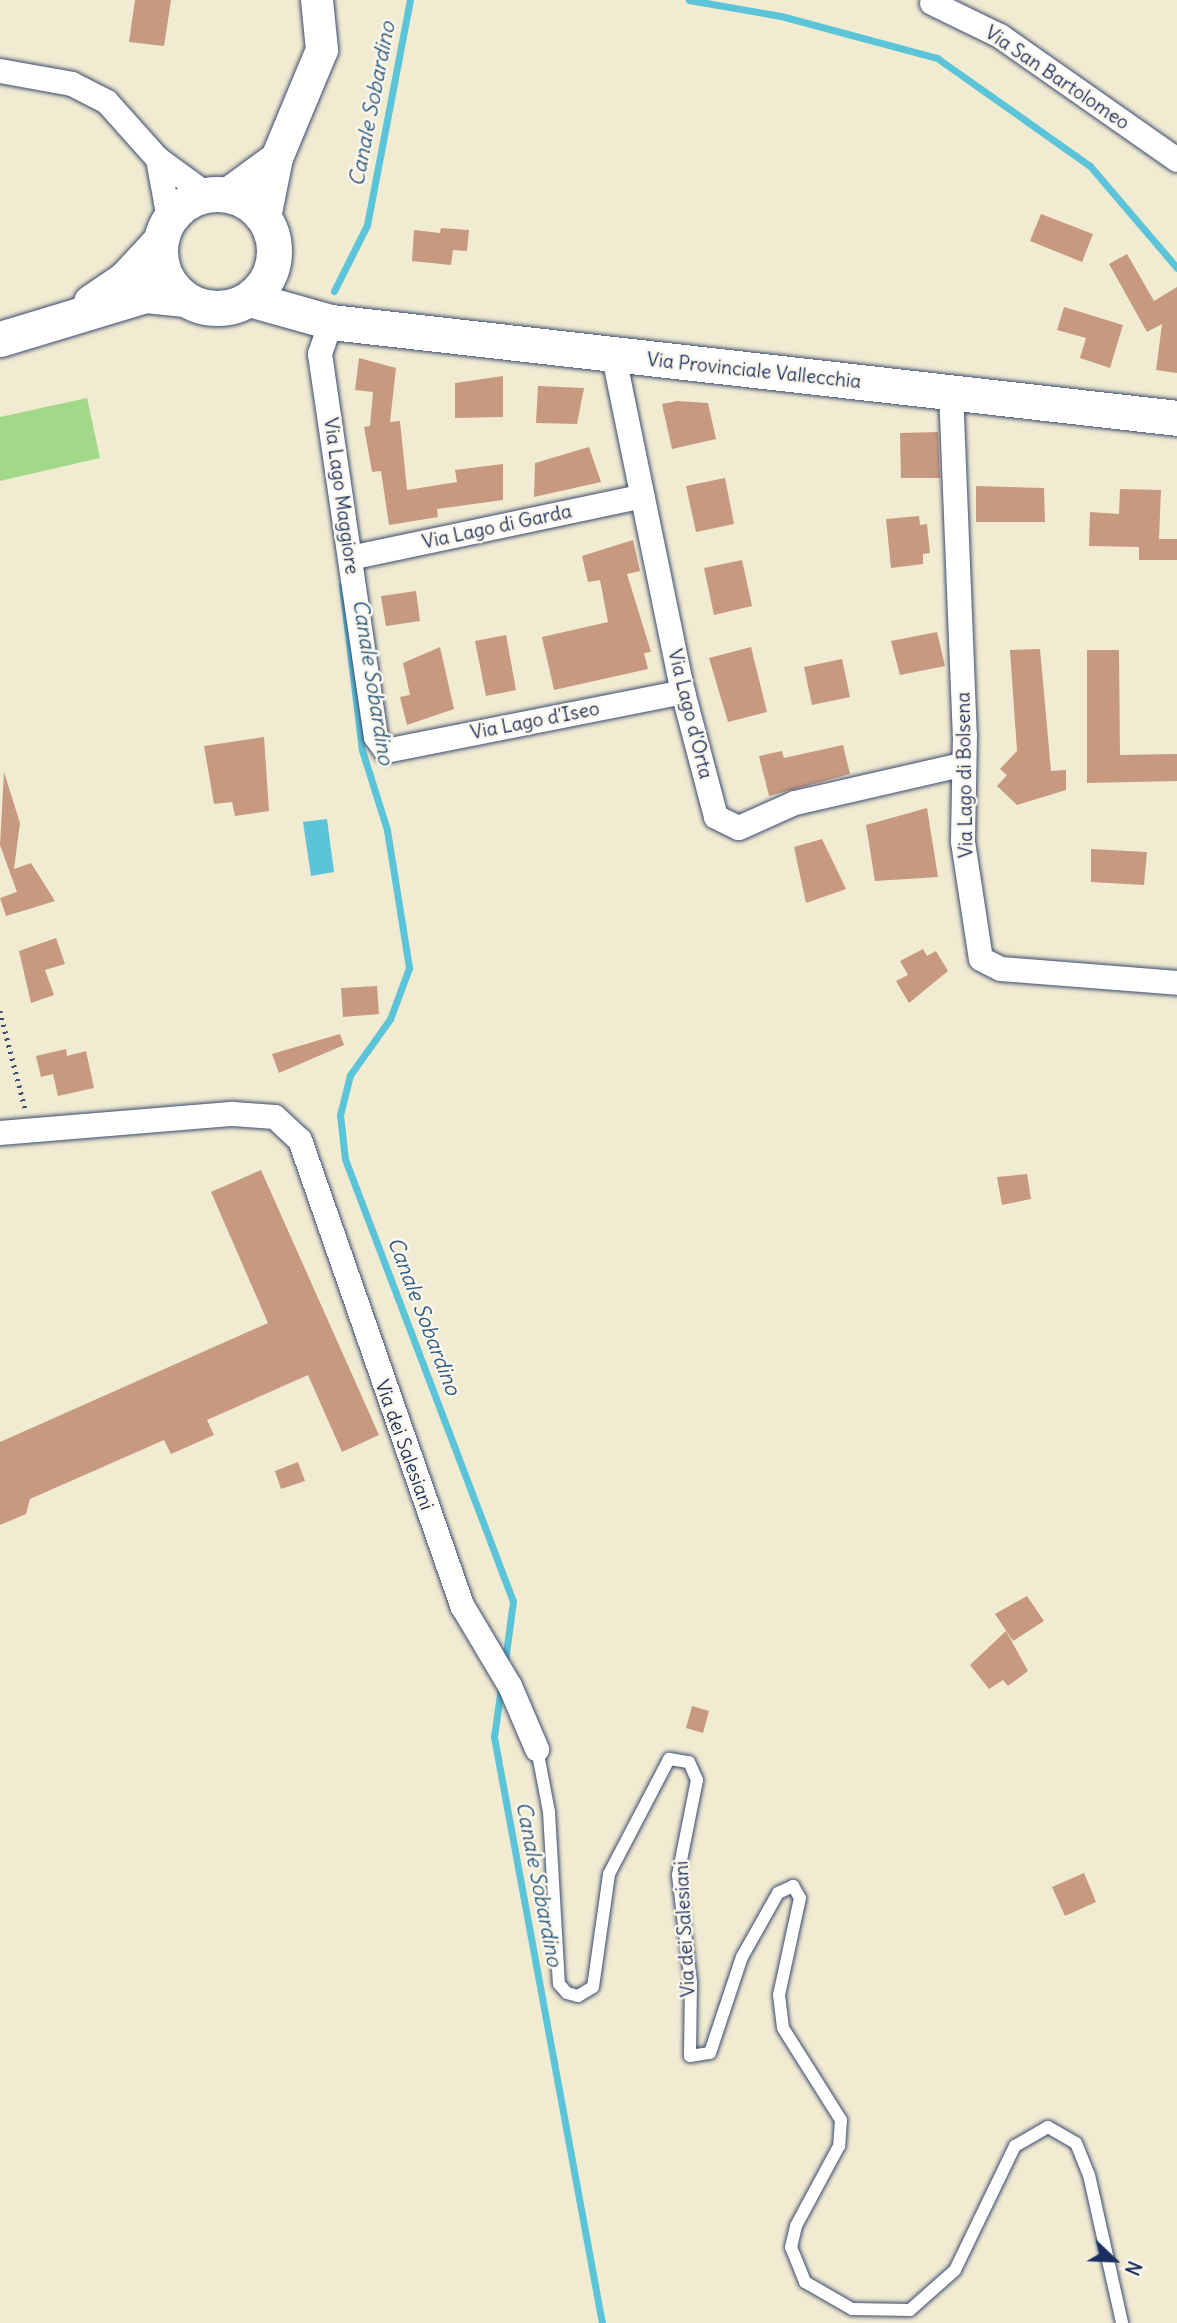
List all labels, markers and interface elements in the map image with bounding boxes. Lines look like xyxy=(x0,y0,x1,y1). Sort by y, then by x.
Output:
water label: Canale Sobardino xyxy=(344,20,400,188)
street label: Via San Bartolomeo xyxy=(981,21,1133,135)
street label: Via Provinciale Vallecchia xyxy=(646,348,862,394)
street label: Via Lago Maggiore xyxy=(319,416,363,576)
street label: Via Lago di Garda xyxy=(420,500,574,554)
water label: Canale Sobardino xyxy=(347,597,399,767)
street label: Via Lago d'Orta xyxy=(663,647,717,781)
street label: Via Lago di Bolsena xyxy=(952,692,978,858)
street label: Via Lago d'Iseo xyxy=(469,697,601,745)
water label: Canale Sobardino xyxy=(382,1233,466,1399)
street label: Via dei Salesiani xyxy=(370,1377,438,1513)
water label: Canale Sobardino xyxy=(511,1800,567,1968)
street label: Via dei Salesiani xyxy=(670,1860,700,1998)
north arrow xyxy=(1079,2225,1149,2295)
text: N xyxy=(1120,2257,1147,2279)

